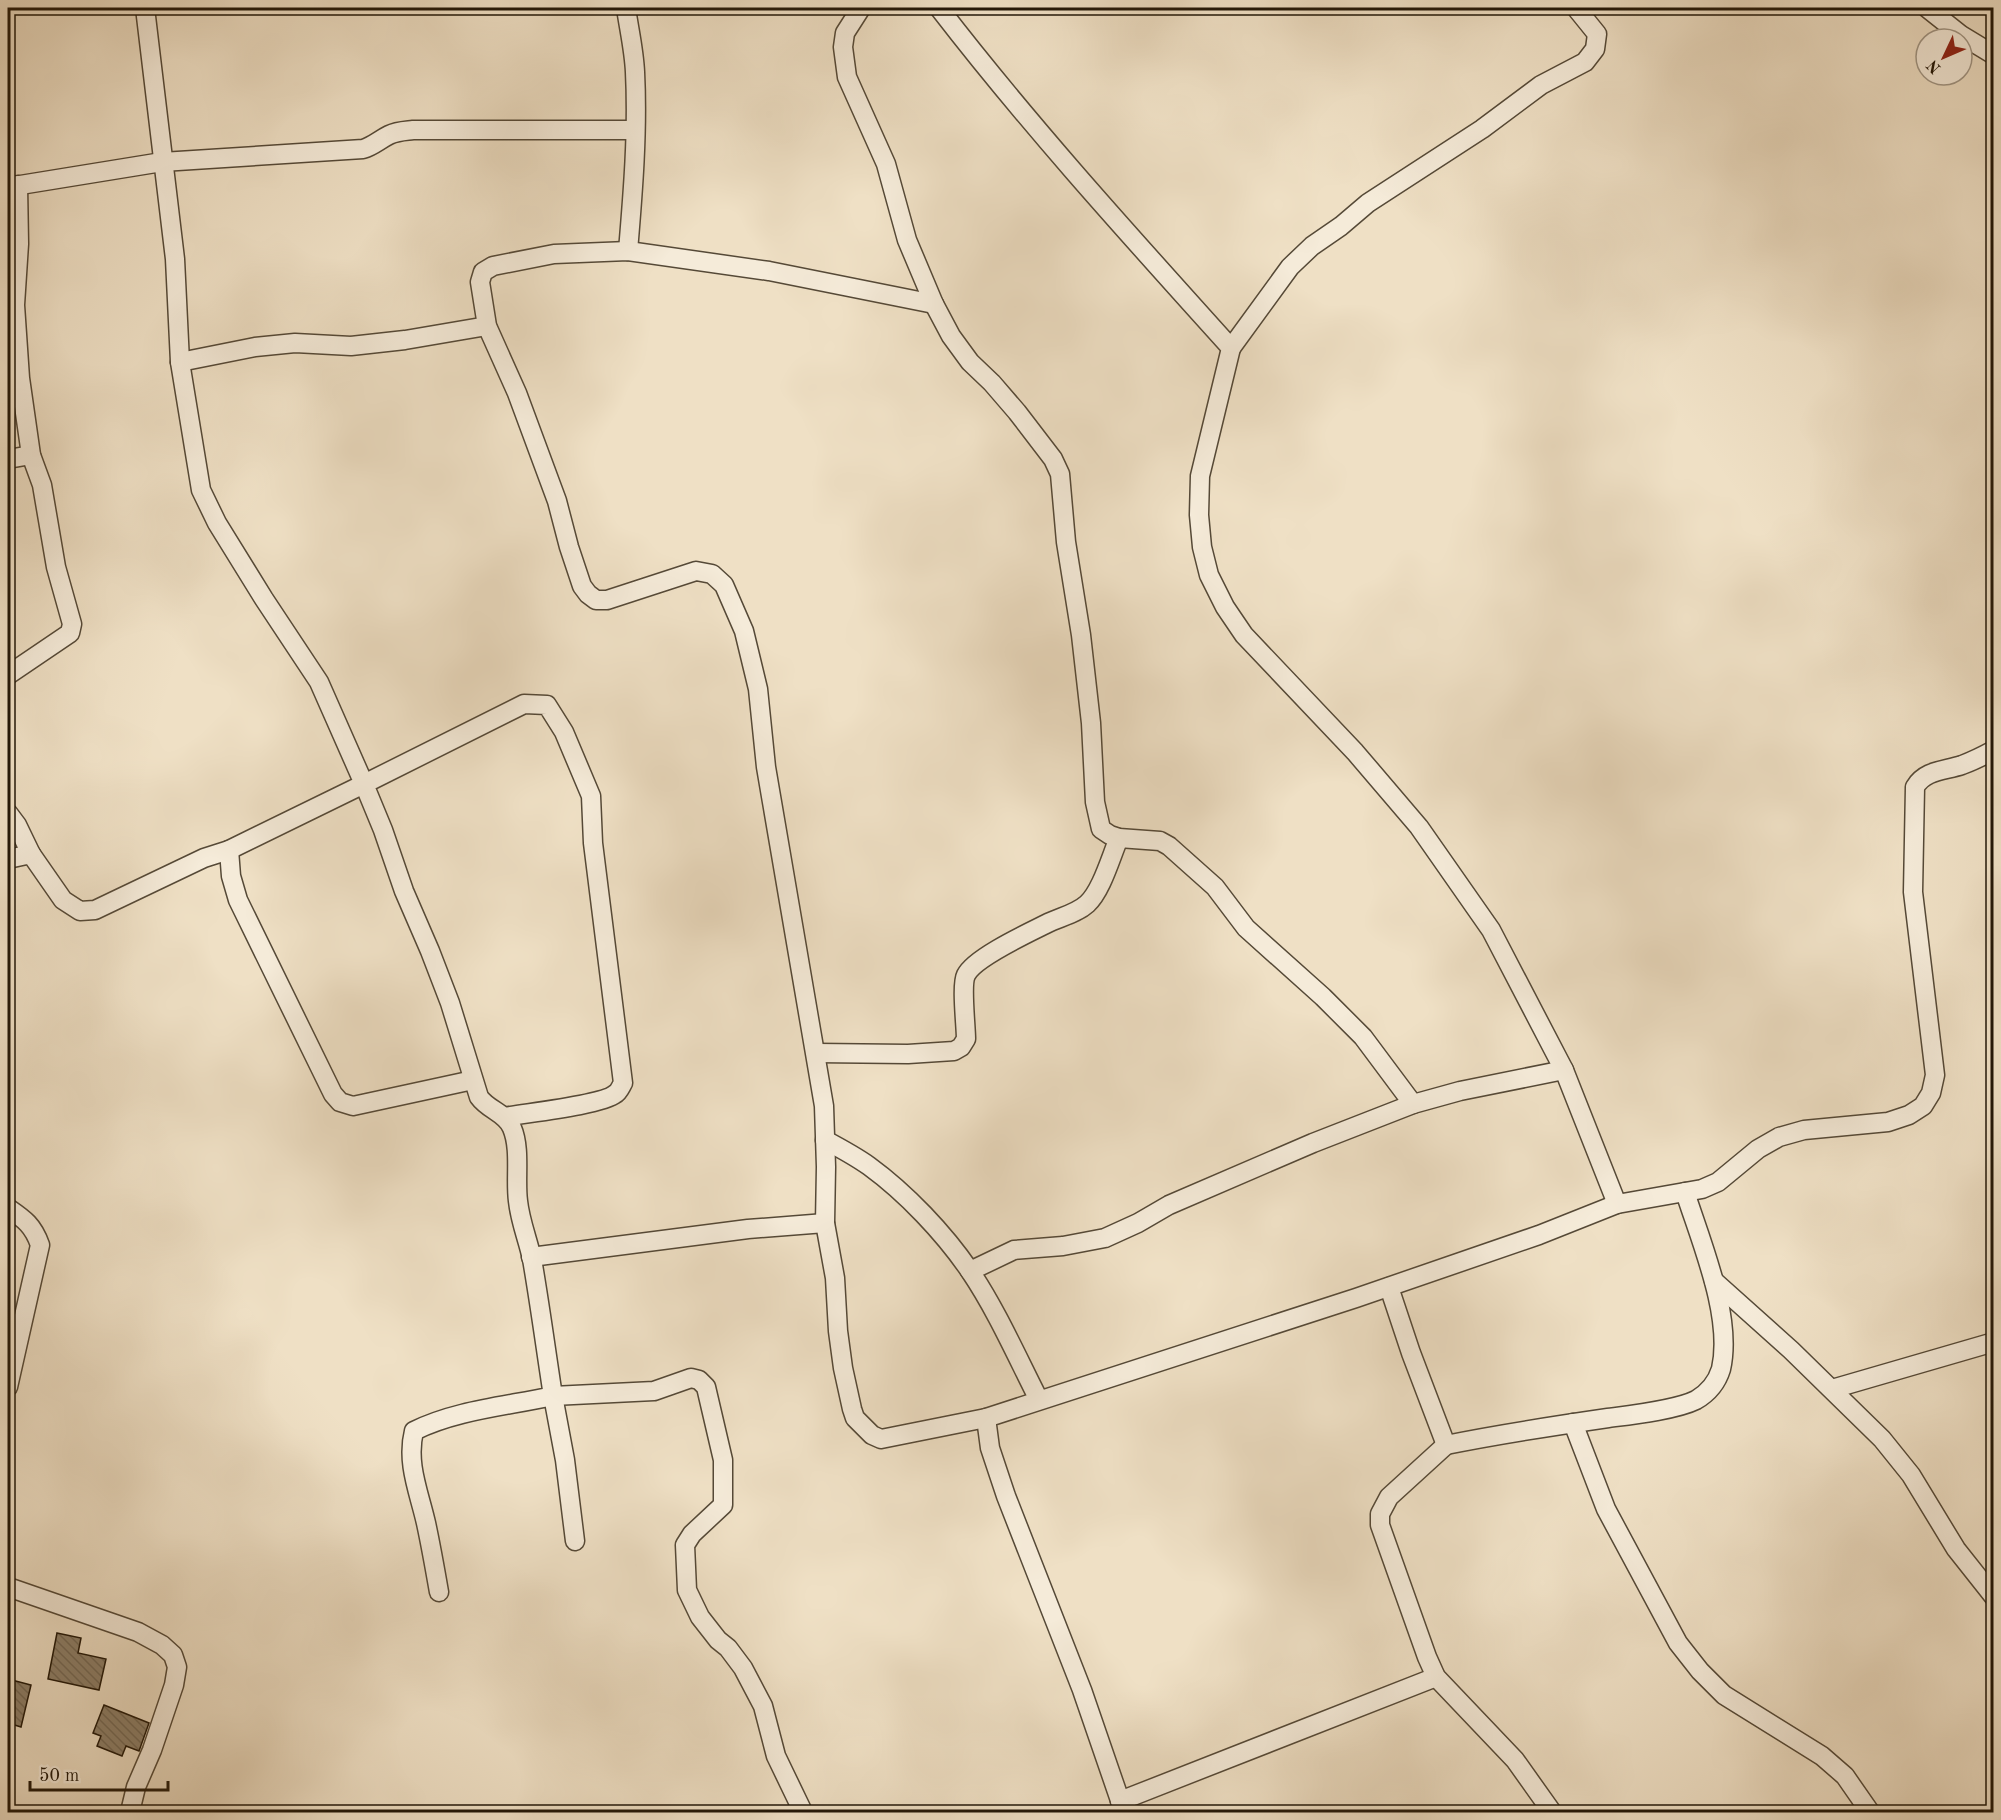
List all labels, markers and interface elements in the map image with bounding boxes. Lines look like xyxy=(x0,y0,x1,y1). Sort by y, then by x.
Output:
north arrow xyxy=(1914,27,1974,87)
text: N xyxy=(1924,56,1945,76)
scale bar xyxy=(30,1754,168,1792)
text: 50 m xyxy=(39,1767,79,1785)

